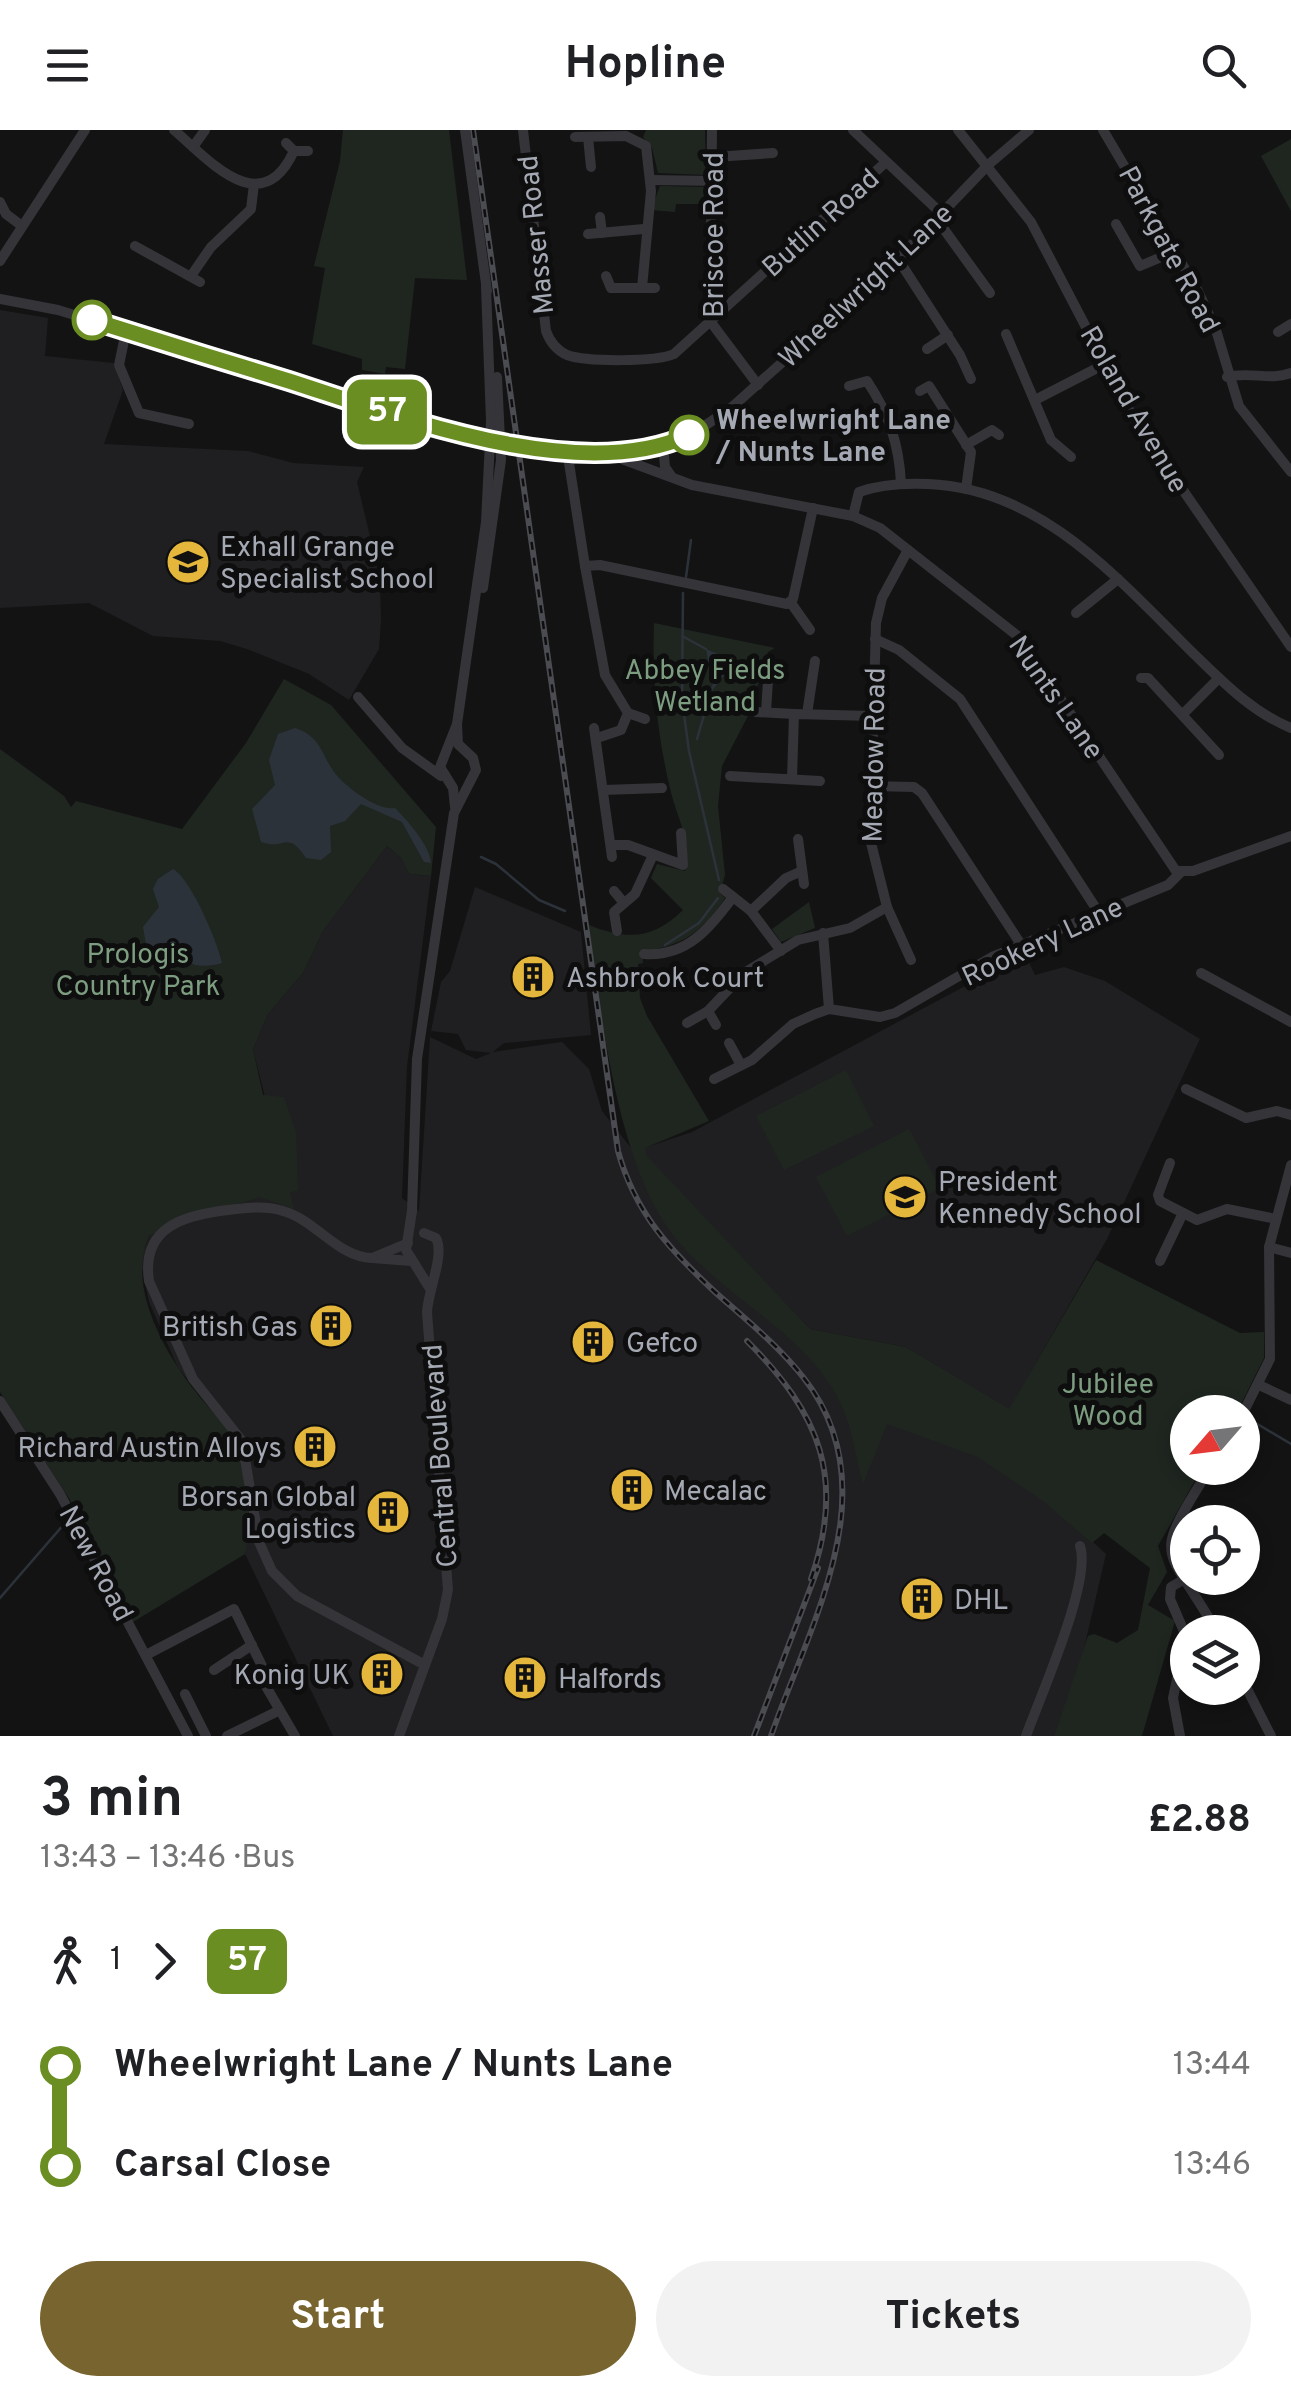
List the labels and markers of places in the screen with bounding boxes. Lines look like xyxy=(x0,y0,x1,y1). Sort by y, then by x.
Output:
unlabelled marker xyxy=(73,301,111,339)
place label: Wheelwright Lane / Nunts Lane xyxy=(715,404,951,472)
marker: Wheelwright Lane / Nunts Lane xyxy=(670,416,708,454)
place label: Exhall Grange Specialist School xyxy=(220,531,434,599)
school or university icon: Exhall Grange Specialist School xyxy=(165,539,211,585)
building icon: Ashbrook Court xyxy=(510,954,556,1000)
place label: Ashbrook Court xyxy=(566,962,764,998)
place label: President Kennedy School xyxy=(938,1166,1142,1234)
school or university icon: President Kennedy School xyxy=(882,1174,928,1220)
building icon: British Gas xyxy=(308,1303,354,1349)
place label: British Gas xyxy=(162,1311,298,1347)
building icon: Gefco xyxy=(570,1319,616,1365)
place label: Gefco xyxy=(626,1327,698,1363)
building icon: Richard Austin Alloys xyxy=(292,1424,338,1470)
place label: Richard Austin Alloys xyxy=(17,1432,282,1468)
building icon: Mecalac xyxy=(609,1467,655,1513)
place label: Mecalac xyxy=(664,1475,767,1511)
place label: Borsan Global Logistics xyxy=(181,1481,356,1549)
building icon: Borsan Global Logistics xyxy=(365,1489,411,1535)
building icon: DHL xyxy=(899,1576,945,1622)
place label: DHL xyxy=(954,1584,1008,1620)
building icon: Konig UK xyxy=(359,1651,405,1697)
building icon: Halfords xyxy=(502,1655,548,1701)
place label: Konig UK xyxy=(234,1659,350,1695)
place label: Halfords xyxy=(558,1663,662,1699)

